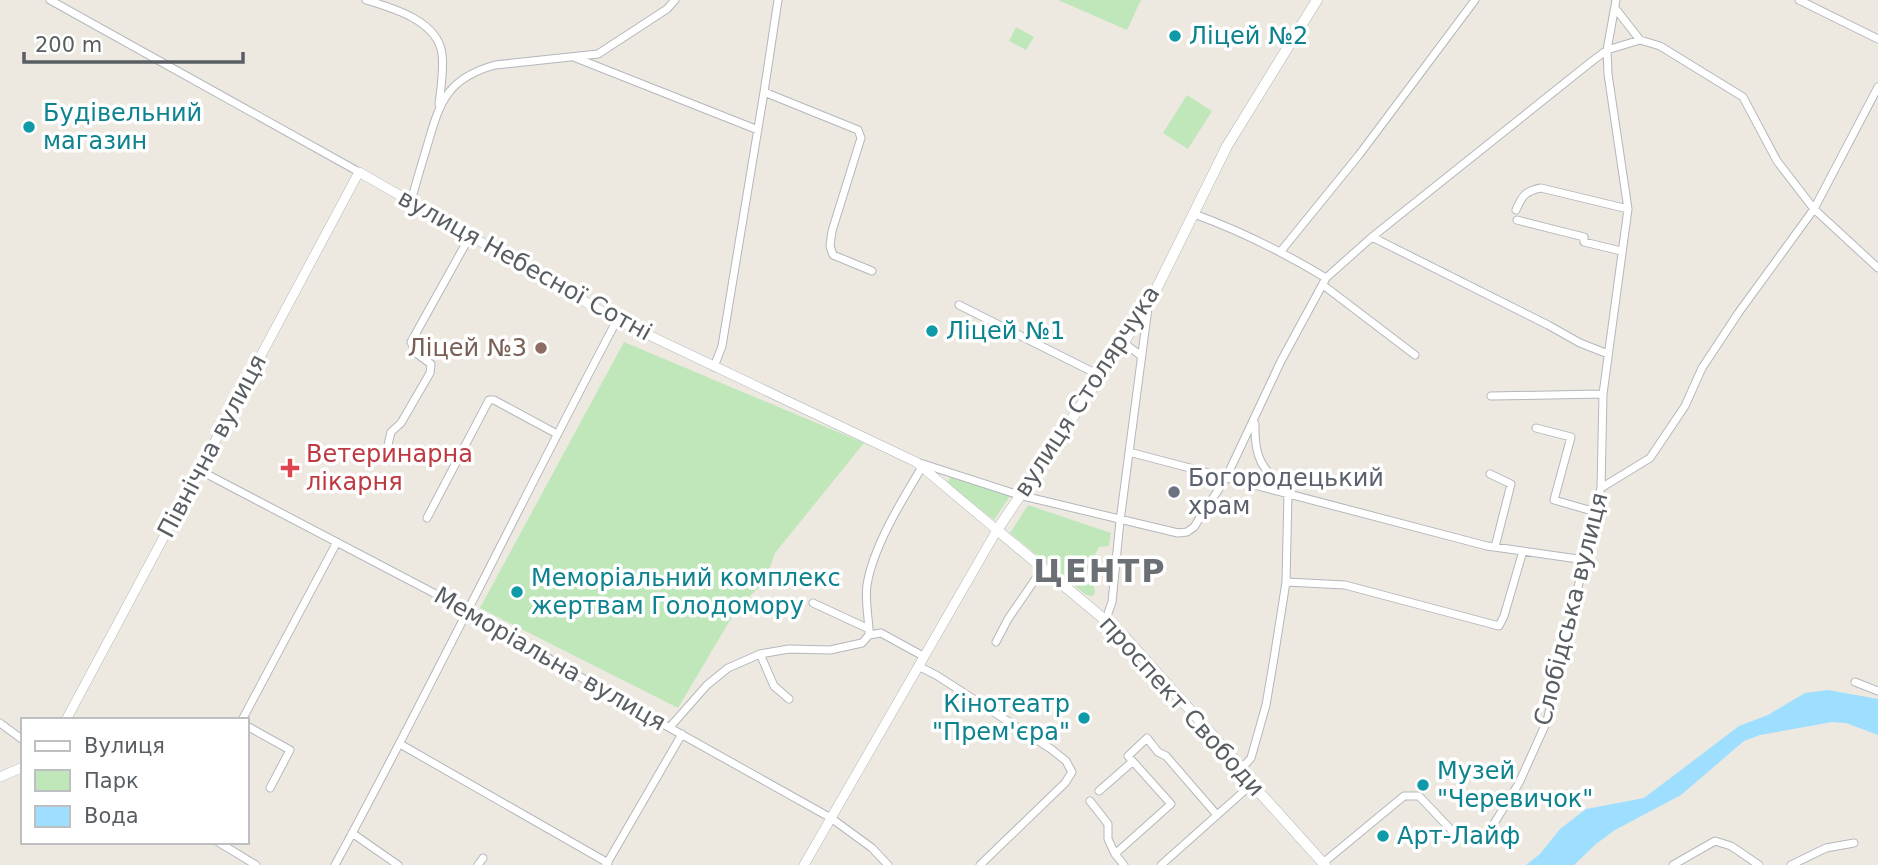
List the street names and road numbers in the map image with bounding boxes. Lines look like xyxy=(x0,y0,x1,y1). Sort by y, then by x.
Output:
street label: вулиця Небесної Сотні xyxy=(393,183,657,347)
street label: вулиця Столярчука xyxy=(1008,280,1166,502)
street label: Північна вулиця xyxy=(152,350,272,542)
street label: Слобідська вулиця xyxy=(1528,490,1614,728)
street label: Меморіальна вулиця xyxy=(429,581,671,737)
street label: проспект Свободи xyxy=(1094,610,1270,802)

